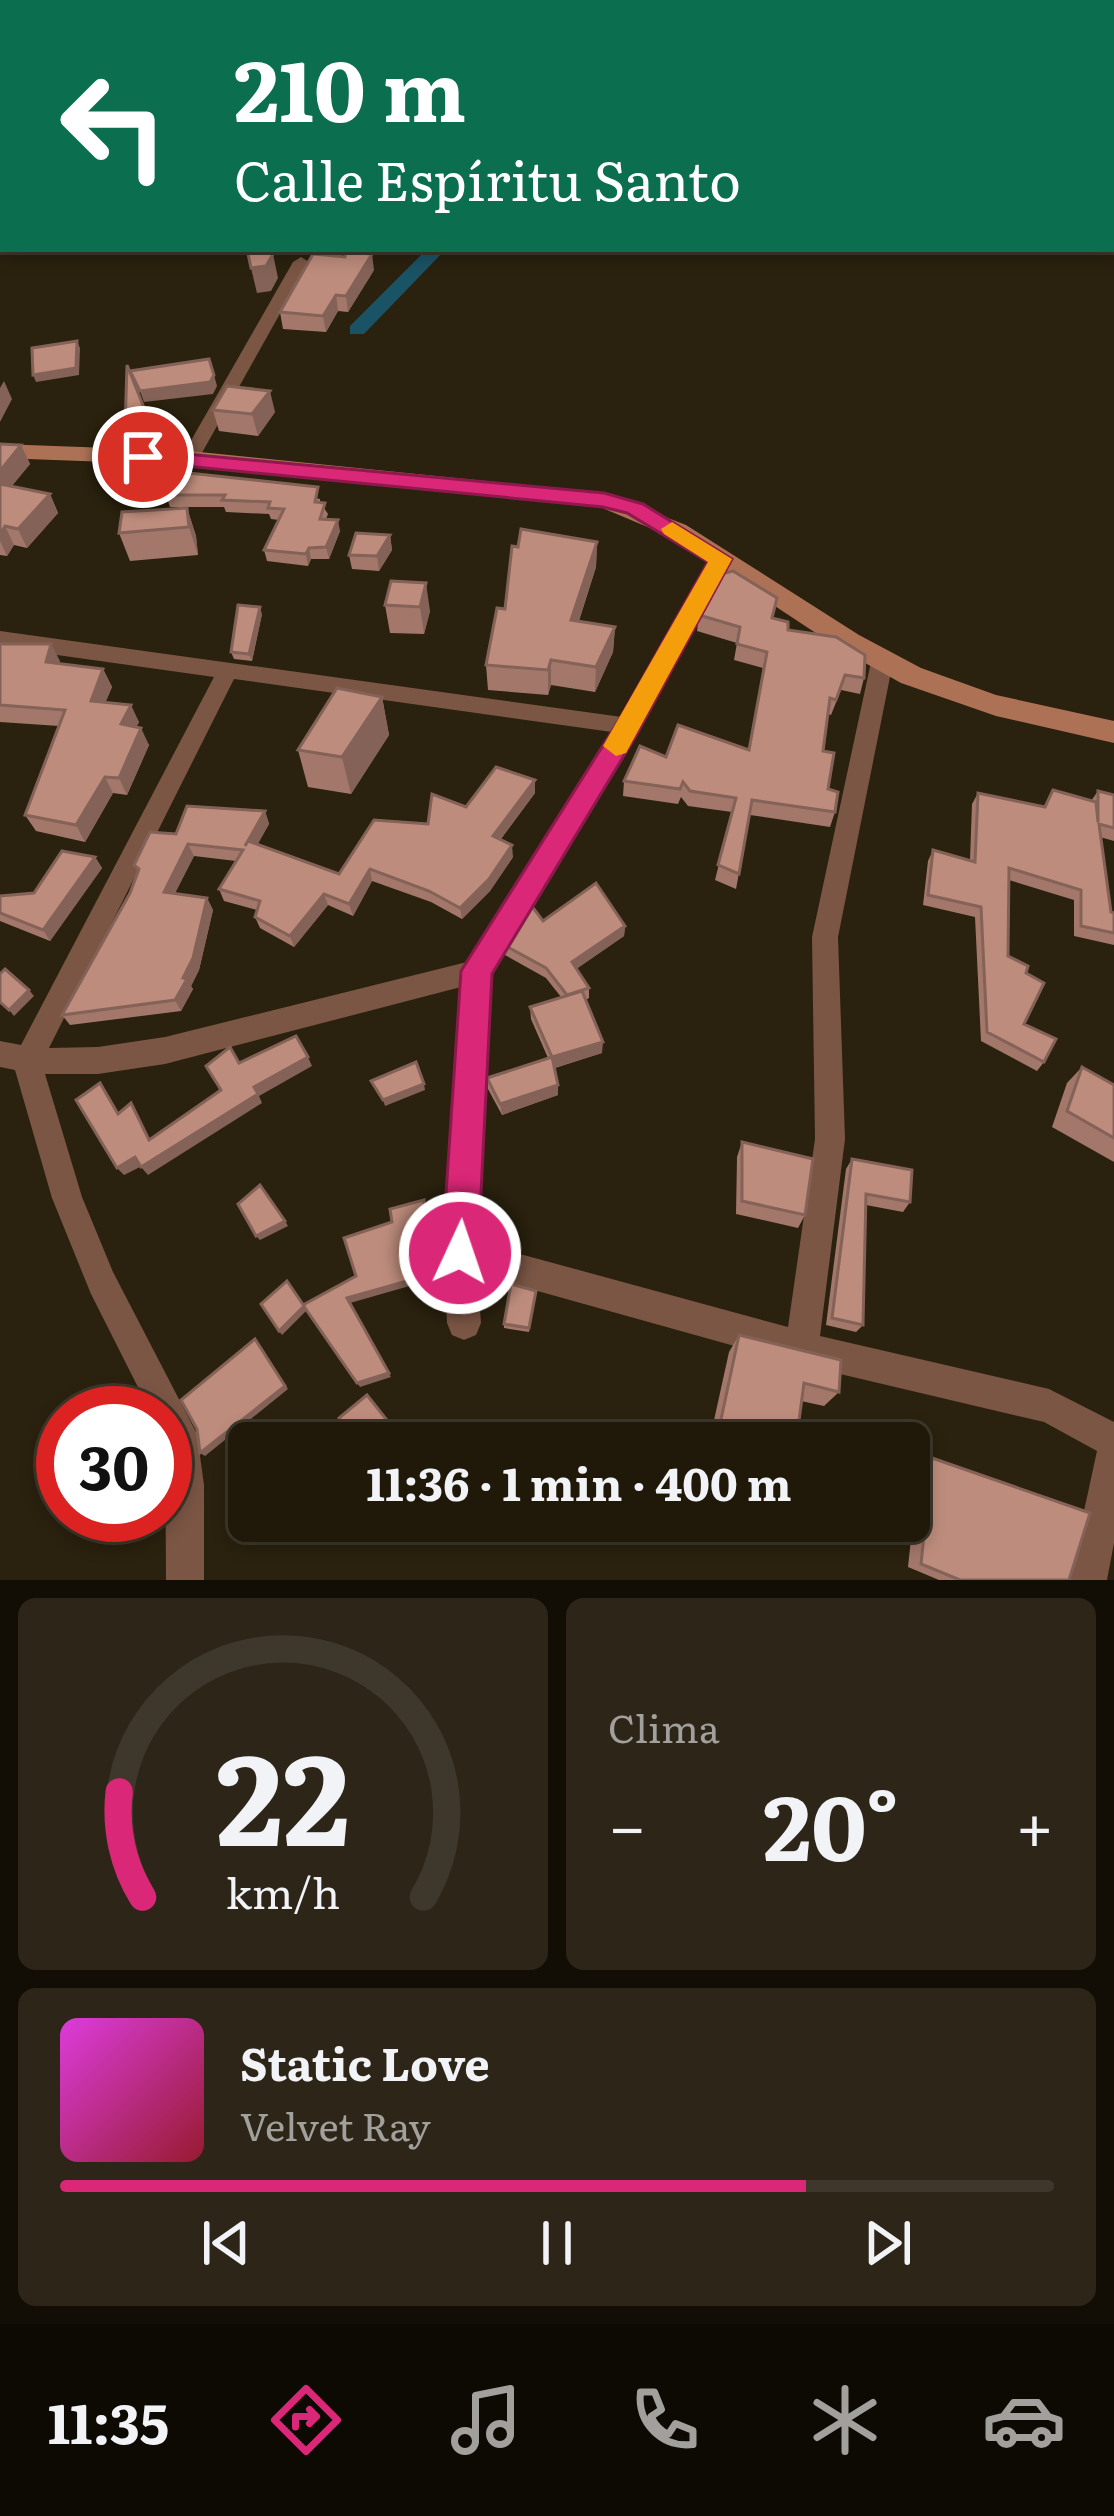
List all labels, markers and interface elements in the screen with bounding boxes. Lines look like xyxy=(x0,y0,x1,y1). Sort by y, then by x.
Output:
text: 210 m xyxy=(234,23,466,148)
icon: left xyxy=(36,48,192,204)
text: Calle Espíritu Santo xyxy=(234,137,741,218)
pin xyxy=(92,406,194,508)
icon: arrive xyxy=(110,424,176,490)
position arrow xyxy=(397,1190,523,1316)
speed limit sign: 30 xyxy=(36,1386,192,1542)
text: 11:36 · 1 min · 400 m xyxy=(366,1448,792,1515)
text: Clima xyxy=(608,1697,720,1755)
text: 22 xyxy=(216,1699,350,1884)
text: 20° xyxy=(763,1755,899,1889)
text: − xyxy=(608,1773,646,1871)
text: + xyxy=(1016,1773,1054,1871)
text: km/h xyxy=(226,1859,340,1922)
text: Static Love xyxy=(240,2028,490,2095)
text: Velvet Ray xyxy=(240,2095,431,2153)
icon: previous xyxy=(193,2210,259,2276)
icon: pause xyxy=(524,2210,590,2276)
icon: next xyxy=(855,2210,921,2276)
icon: directions xyxy=(264,2378,348,2462)
icon: music xyxy=(444,2378,528,2462)
icon: phone xyxy=(623,2378,707,2462)
icon: climate xyxy=(803,2378,887,2462)
icon: car xyxy=(982,2378,1066,2462)
text: 11:35 xyxy=(48,2380,169,2461)

